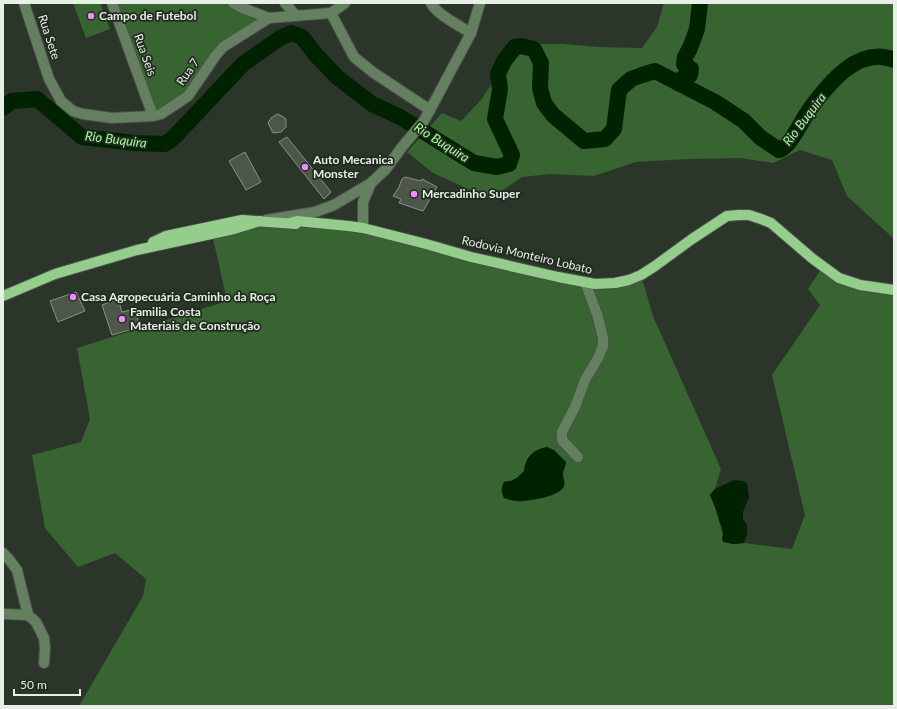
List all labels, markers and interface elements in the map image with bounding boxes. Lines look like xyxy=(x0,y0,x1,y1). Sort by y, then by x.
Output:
place label: Campo de Futebol xyxy=(99,8,197,23)
marker: Campo de Futebol xyxy=(86,11,96,21)
street label: Rua Sete xyxy=(35,12,64,61)
street label: Rua Seis xyxy=(131,32,160,78)
street label: Rua 7 xyxy=(173,55,202,88)
water label: Rio Buquira xyxy=(779,89,829,149)
water label: Rio Buquira xyxy=(411,119,473,165)
water label: Rio Buquira xyxy=(84,127,148,151)
place label: Auto Mecanica Monster xyxy=(312,152,393,181)
marker: Auto Mecanica Monster xyxy=(300,162,310,172)
place label: Mercadinho Super xyxy=(422,186,520,201)
marker: Mercadinho Super xyxy=(409,189,419,199)
street label: Rodovia Monteiro Lobato xyxy=(460,232,594,277)
place label: Casa Agropecuária Caminho da Roça xyxy=(81,289,276,304)
marker: Casa Agropecuária Caminho da Roça xyxy=(68,292,78,302)
place label: Familia Costa Materiais de Construção xyxy=(130,304,260,333)
marker: Familia Costa Materiais de Construção xyxy=(117,314,127,324)
scale bar xyxy=(14,671,80,697)
text: 50 m xyxy=(20,677,47,692)

